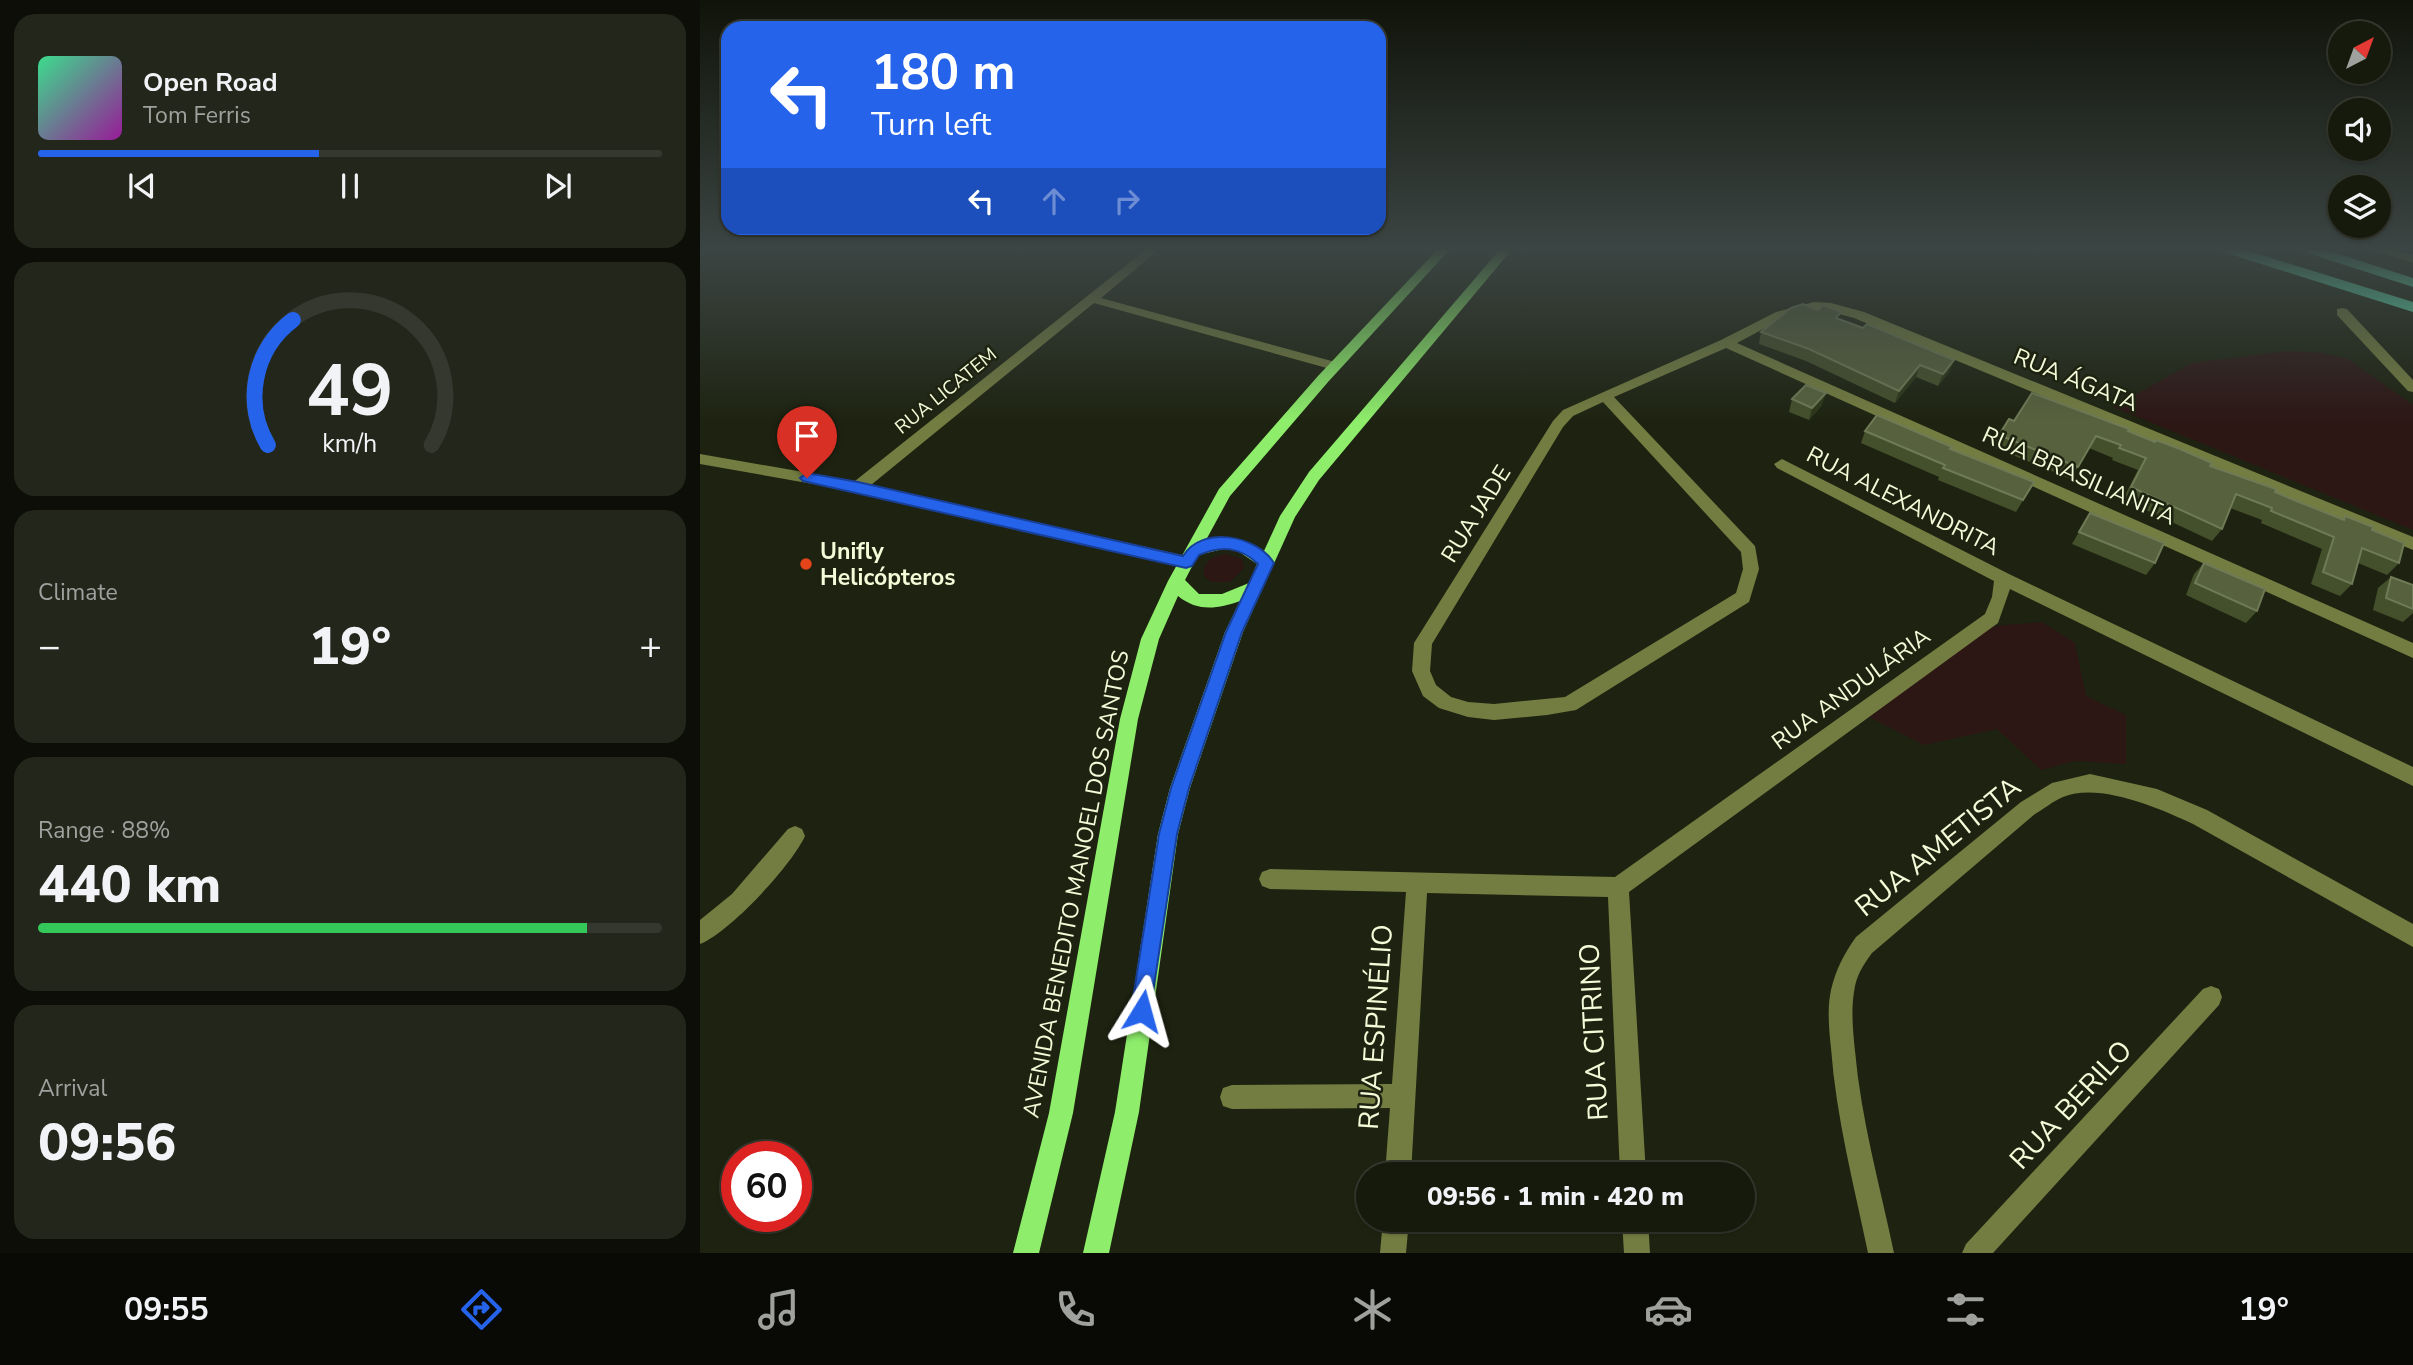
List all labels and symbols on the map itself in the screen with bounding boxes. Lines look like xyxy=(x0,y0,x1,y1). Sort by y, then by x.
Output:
north arrow xyxy=(2328,21,2390,84)
street label: RUA ÁGATA xyxy=(2009,341,2143,419)
street label: RUA LICATEM xyxy=(890,342,1002,440)
pin xyxy=(777,406,837,478)
street label: RUA BRASILIANITA xyxy=(1977,419,2181,533)
street label: RUA ALEXANDRITA xyxy=(1801,439,2005,563)
street label: RUA JADE xyxy=(1434,459,1518,569)
place label: Unifly Helicópteros xyxy=(820,536,956,593)
marker: Unifly Helicópteros xyxy=(798,556,814,572)
street label: RUA ANDULÁRIA xyxy=(1765,621,1937,757)
street label: AVENIDA BENEDITO MANOEL DOS SANTOS xyxy=(1015,647,1137,1121)
street label: RUA AMETISTA xyxy=(1847,768,2029,926)
street label: RUA ESPINÉLIO xyxy=(1350,923,1402,1131)
street label: RUA CITRINO xyxy=(1570,942,1618,1122)
position arrow xyxy=(1105,974,1179,1048)
street label: RUA BERILO xyxy=(2001,1032,2141,1178)
speed limit sign: 60 xyxy=(721,1141,812,1232)

